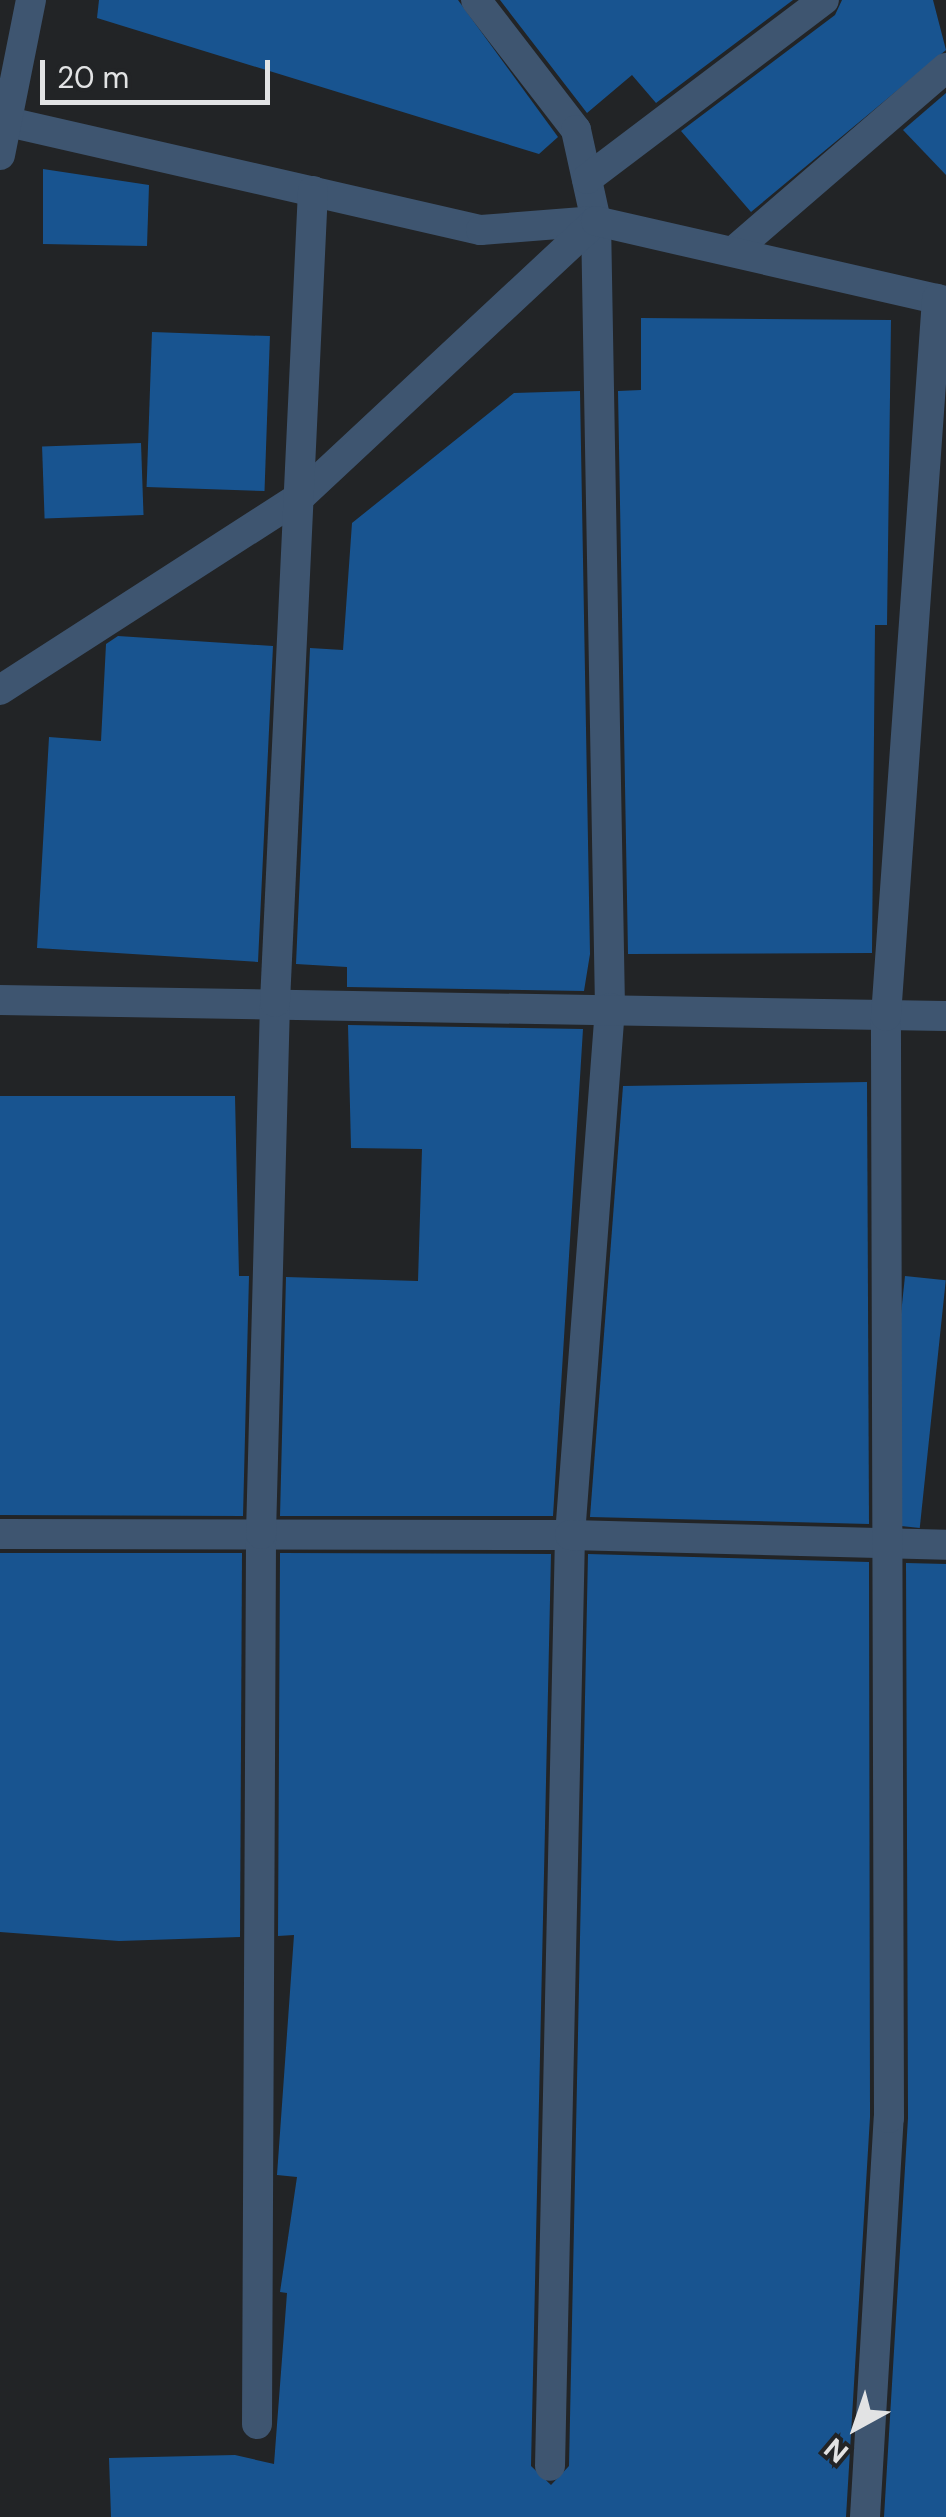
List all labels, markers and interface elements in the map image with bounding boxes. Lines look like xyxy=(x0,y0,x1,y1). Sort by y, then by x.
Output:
scale bar xyxy=(45,40,275,102)
text: 20 m xyxy=(57,58,129,97)
north arrow xyxy=(806,2377,906,2477)
text: N xyxy=(817,2430,856,2471)

